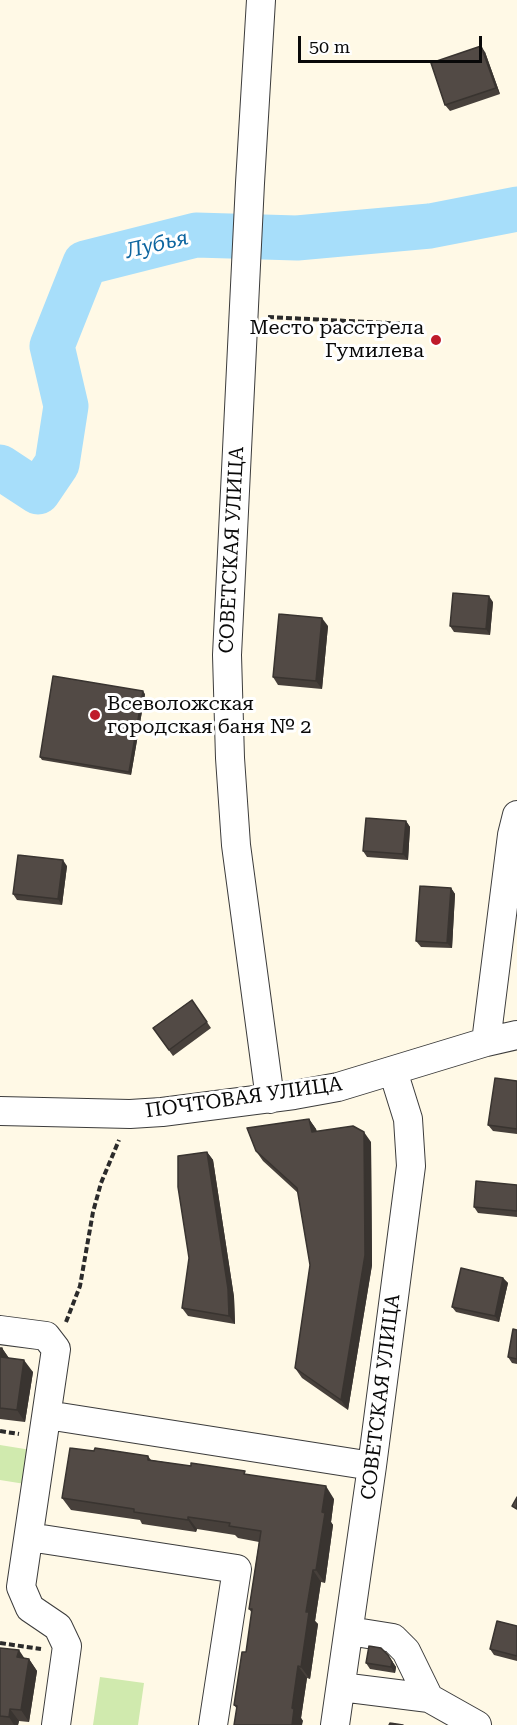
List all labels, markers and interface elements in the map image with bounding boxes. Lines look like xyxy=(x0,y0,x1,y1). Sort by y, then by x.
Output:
scale bar xyxy=(301,24,486,62)
text: 50 m xyxy=(309,36,350,57)
water label: Лубья xyxy=(123,226,191,264)
place label: Место расстрела Гумилева xyxy=(250,316,424,363)
marker: Место расстрела Гумилева xyxy=(429,333,443,347)
street label: СОВЕТСКАЯ УЛИЦА xyxy=(215,446,249,654)
place label: Всеволожская городская баня № 2 xyxy=(107,692,311,739)
marker: Всеволожская городская баня № 2 xyxy=(88,708,102,722)
street label: ПОЧТОВАЯ УЛИЦА xyxy=(144,1072,344,1124)
street label: СОВЕТСКАЯ УЛИЦА xyxy=(356,1293,406,1501)

